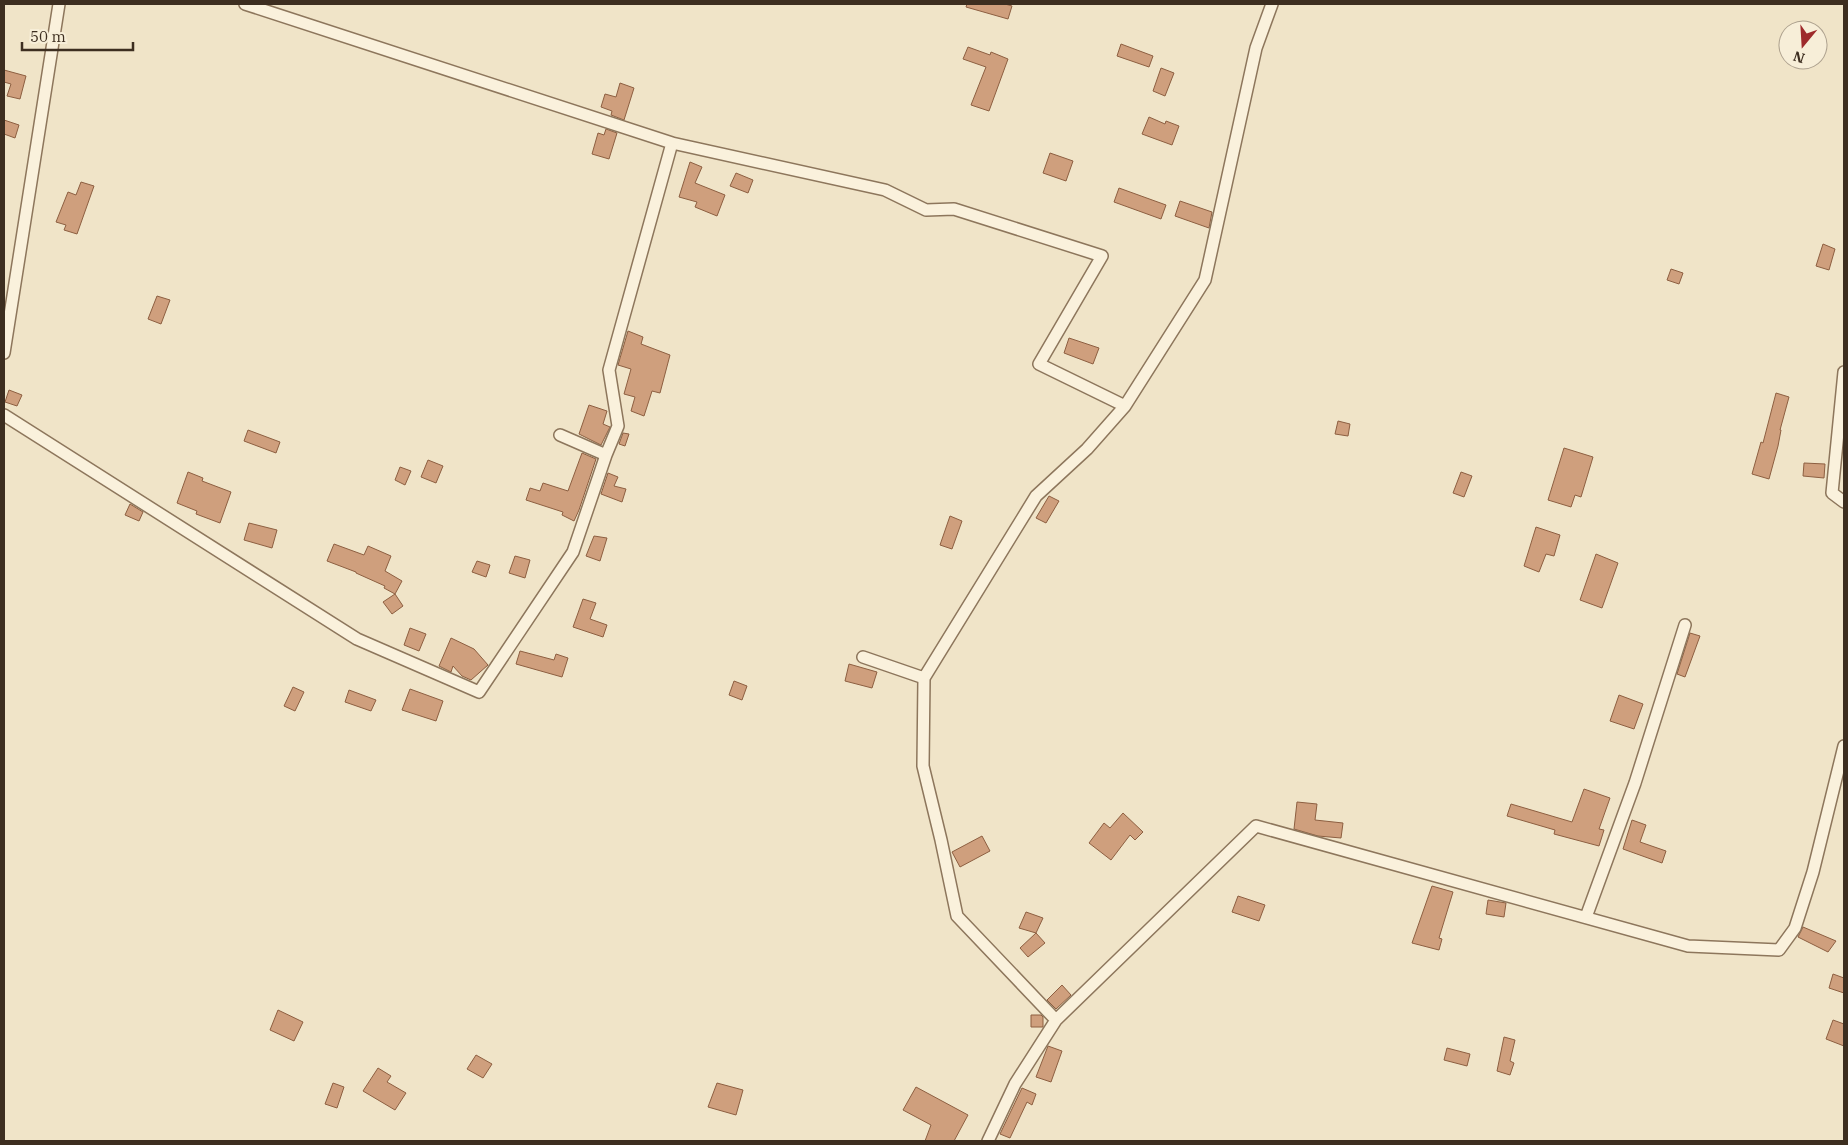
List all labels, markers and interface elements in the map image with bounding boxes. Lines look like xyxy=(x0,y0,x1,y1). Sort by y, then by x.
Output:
scale bar xyxy=(22,20,134,52)
north arrow xyxy=(1778,20,1828,70)
text: 50 m xyxy=(30,27,66,46)
text: N xyxy=(1791,47,1807,68)

